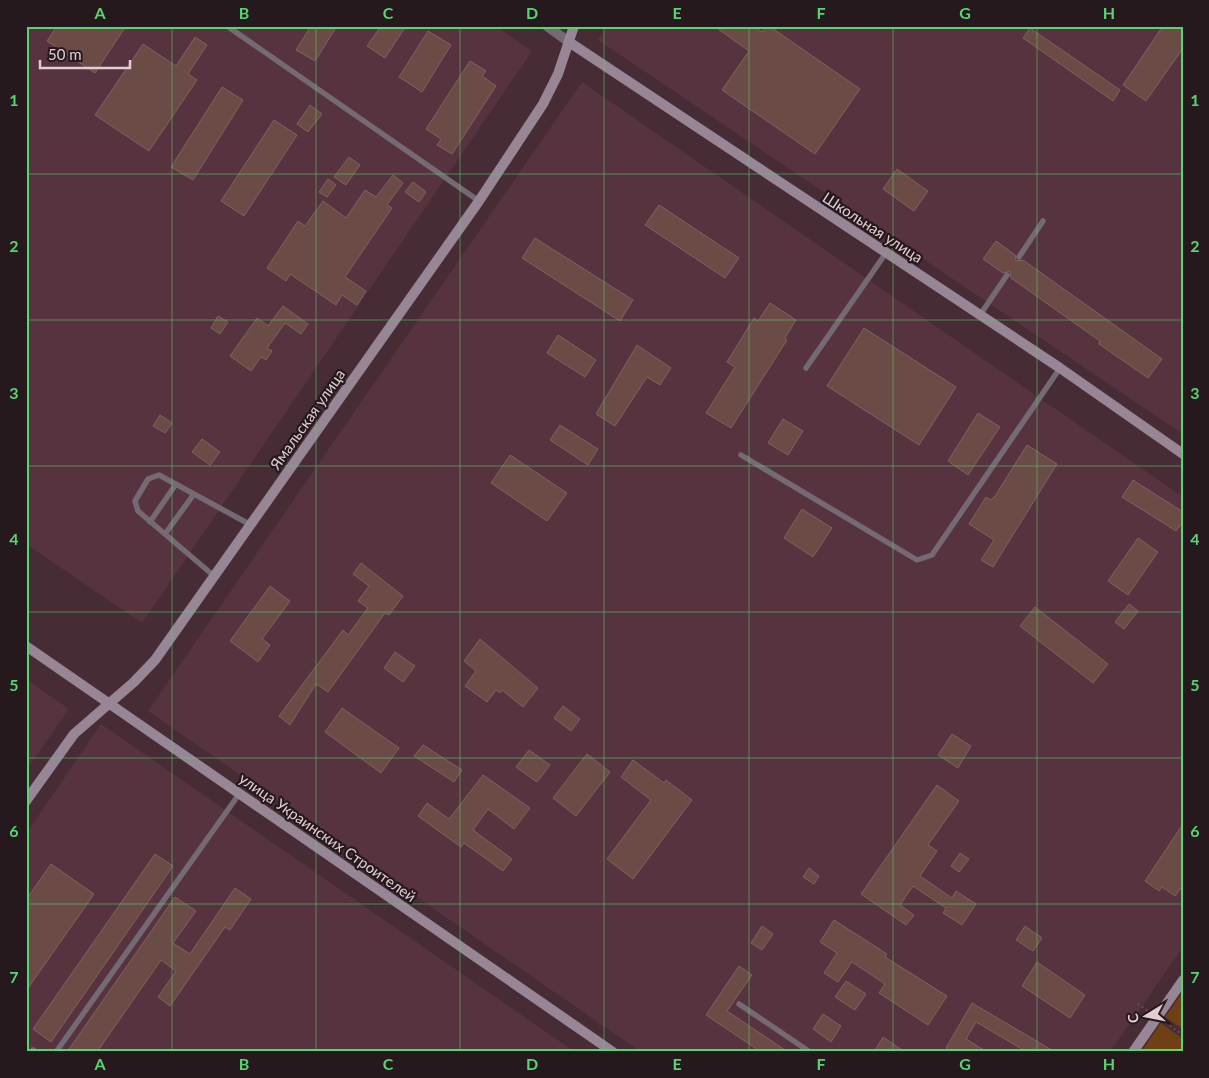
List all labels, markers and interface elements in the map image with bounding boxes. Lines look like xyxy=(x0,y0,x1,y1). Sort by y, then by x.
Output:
text: A xyxy=(93,3,106,22)
text: B xyxy=(239,3,249,22)
text: C xyxy=(383,3,394,22)
text: D xyxy=(526,3,538,22)
text: E xyxy=(672,3,682,22)
text: F xyxy=(816,3,826,22)
text: G xyxy=(959,3,971,22)
text: H xyxy=(1103,3,1115,22)
scale bar xyxy=(40,38,130,70)
text: 50 m xyxy=(48,45,82,63)
text: 1 xyxy=(9,90,19,109)
text: 1 xyxy=(1190,90,1200,109)
street label: Школьная улица xyxy=(820,188,926,266)
text: 2 xyxy=(9,236,19,255)
text: 2 xyxy=(1190,236,1200,255)
street label: Ямальская улица xyxy=(265,365,348,473)
text: 3 xyxy=(9,383,19,402)
text: 3 xyxy=(1190,383,1200,402)
text: 4 xyxy=(9,529,19,548)
text: 4 xyxy=(1190,529,1200,548)
text: 5 xyxy=(9,675,19,694)
text: 5 xyxy=(1190,675,1200,694)
street label: улица Украинских Строителей xyxy=(236,769,420,905)
text: 6 xyxy=(9,821,19,840)
text: 6 xyxy=(1190,821,1200,840)
text: 7 xyxy=(9,967,19,986)
text: 7 xyxy=(1190,967,1200,986)
north arrow xyxy=(1122,990,1172,1040)
text: С xyxy=(1123,1012,1142,1024)
text: A xyxy=(93,1054,106,1073)
text: B xyxy=(239,1054,249,1073)
text: C xyxy=(383,1054,394,1073)
text: D xyxy=(526,1054,538,1073)
text: E xyxy=(672,1054,682,1073)
text: F xyxy=(816,1054,826,1073)
text: G xyxy=(959,1054,971,1073)
text: H xyxy=(1103,1054,1115,1073)

